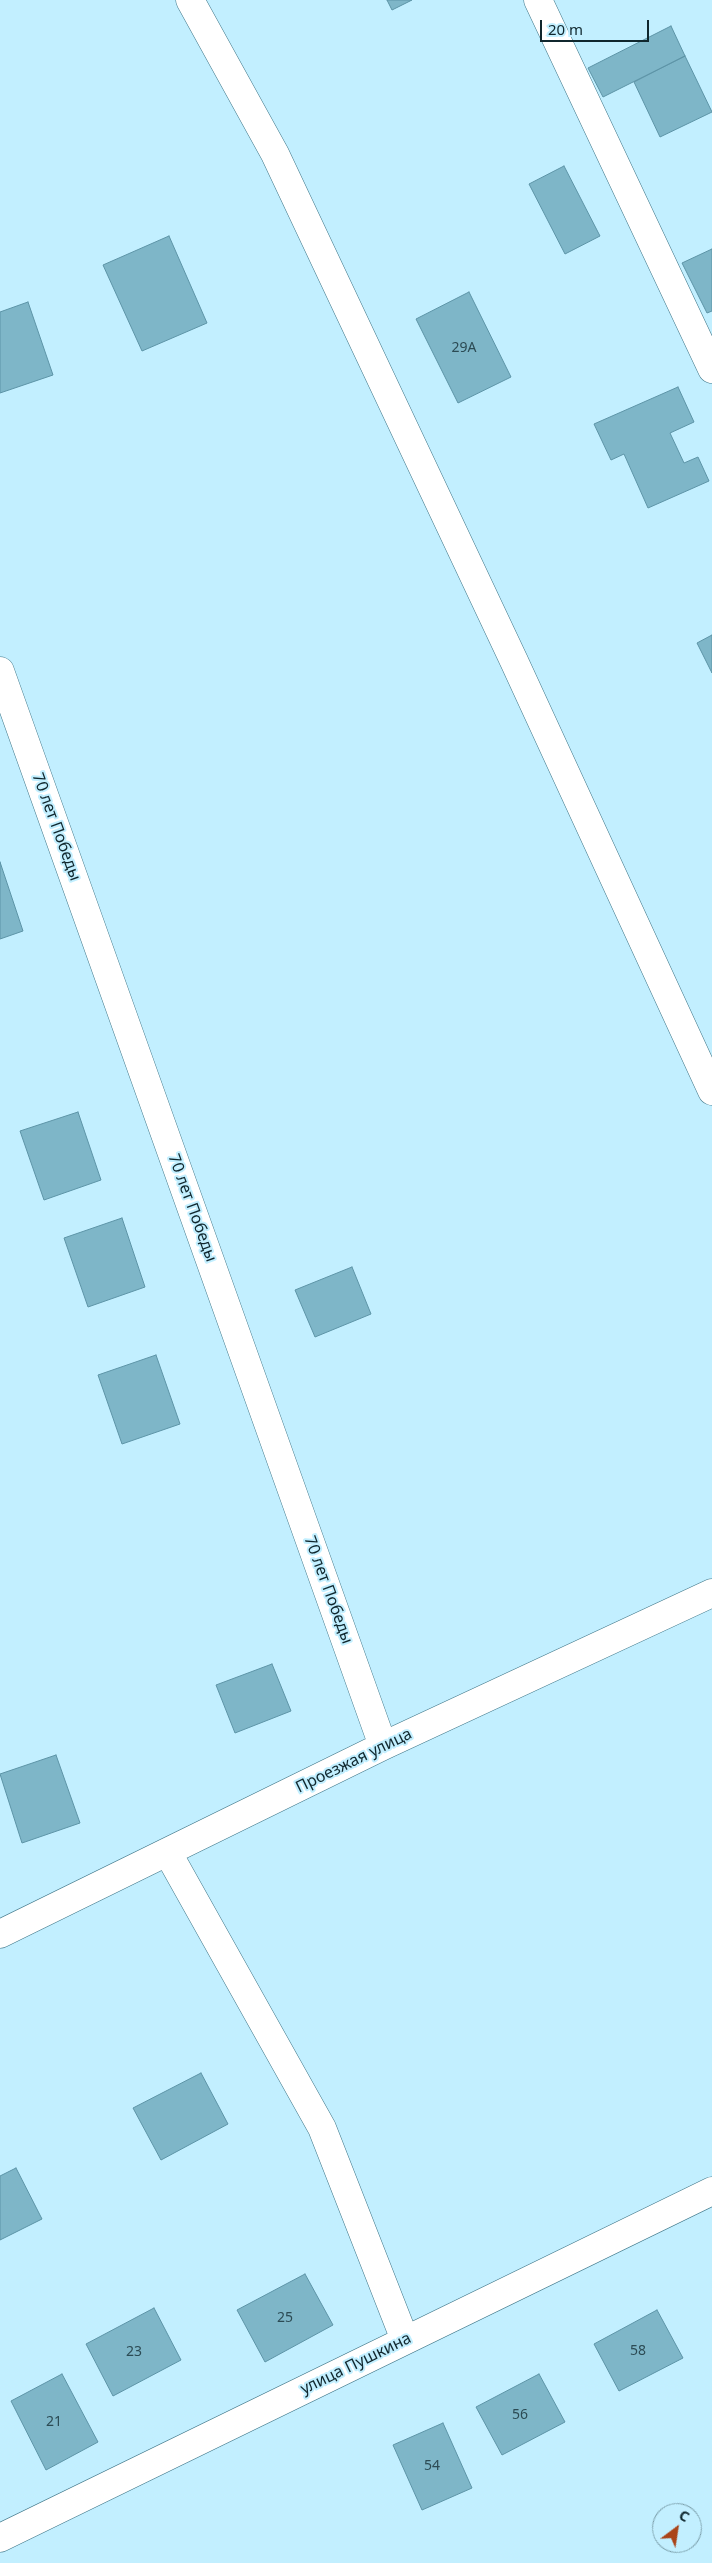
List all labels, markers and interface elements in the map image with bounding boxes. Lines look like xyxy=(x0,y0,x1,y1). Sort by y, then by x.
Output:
scale bar xyxy=(542,10,651,42)
text: 20 m xyxy=(548,19,583,39)
house number: 29А xyxy=(452,340,476,356)
street label: 70 лет Победы xyxy=(28,770,84,884)
street label: 70 лет Победы xyxy=(164,1151,220,1265)
street label: 70 лет Победы xyxy=(300,1533,356,1647)
street label: Проезжая улица xyxy=(293,1725,415,1797)
house number: 25 xyxy=(277,2310,293,2326)
street label: улица Пушкина xyxy=(297,2329,415,2399)
house number: 58 xyxy=(630,2343,646,2359)
house number: 23 xyxy=(126,2344,142,2360)
house number: 56 xyxy=(512,2407,528,2423)
house number: 21 xyxy=(46,2414,62,2430)
house number: 54 xyxy=(424,2458,440,2474)
north arrow xyxy=(652,2503,702,2553)
text: С xyxy=(676,2505,693,2526)

